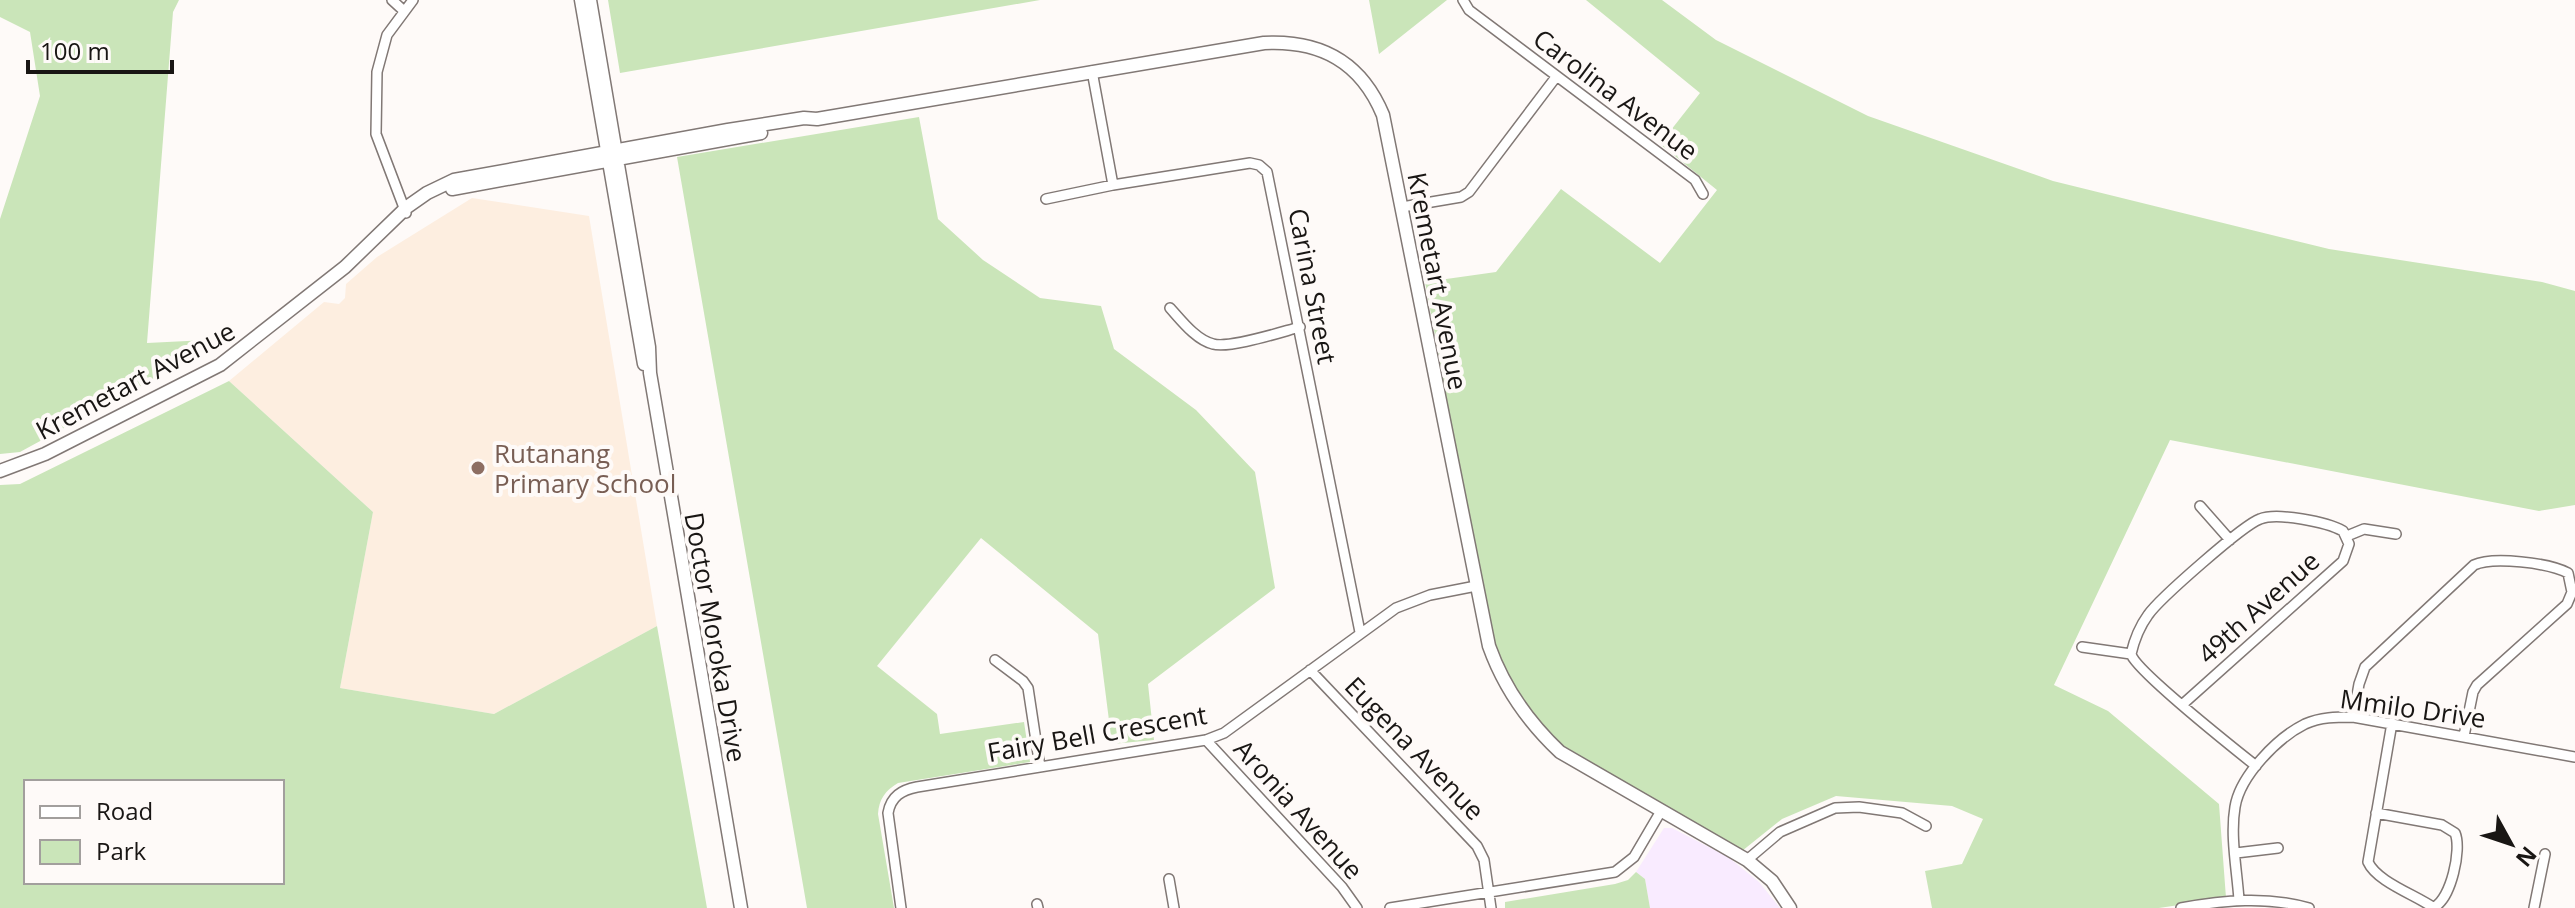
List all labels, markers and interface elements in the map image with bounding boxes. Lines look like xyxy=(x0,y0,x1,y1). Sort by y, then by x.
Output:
street label: Carolina Avenue xyxy=(1526,20,1706,168)
scale bar xyxy=(28,24,172,74)
text: 100 m xyxy=(40,34,110,67)
street label: Kremetart Avenue xyxy=(1399,169,1477,393)
street label: Carina Street xyxy=(1280,205,1346,367)
street label: Kremetart Avenue xyxy=(29,312,241,448)
place label: Rutanang Primary School xyxy=(494,435,676,501)
marker: Rutanang Primary School xyxy=(469,459,487,477)
street label: Doctor Moroka Drive xyxy=(676,509,756,765)
street label: 49th Avenue xyxy=(2189,543,2327,671)
street label: Eugena Avenue xyxy=(1337,668,1493,828)
street label: Mmilo Drive xyxy=(2338,680,2488,736)
street label: Fairy Bell Crescent xyxy=(984,696,1210,770)
street label: Aronia Avenue xyxy=(1226,731,1372,887)
legend xyxy=(24,780,284,884)
text: Road xyxy=(96,794,153,827)
north arrow xyxy=(2471,804,2551,884)
text: Park xyxy=(96,834,147,867)
text: N xyxy=(2510,841,2544,874)

